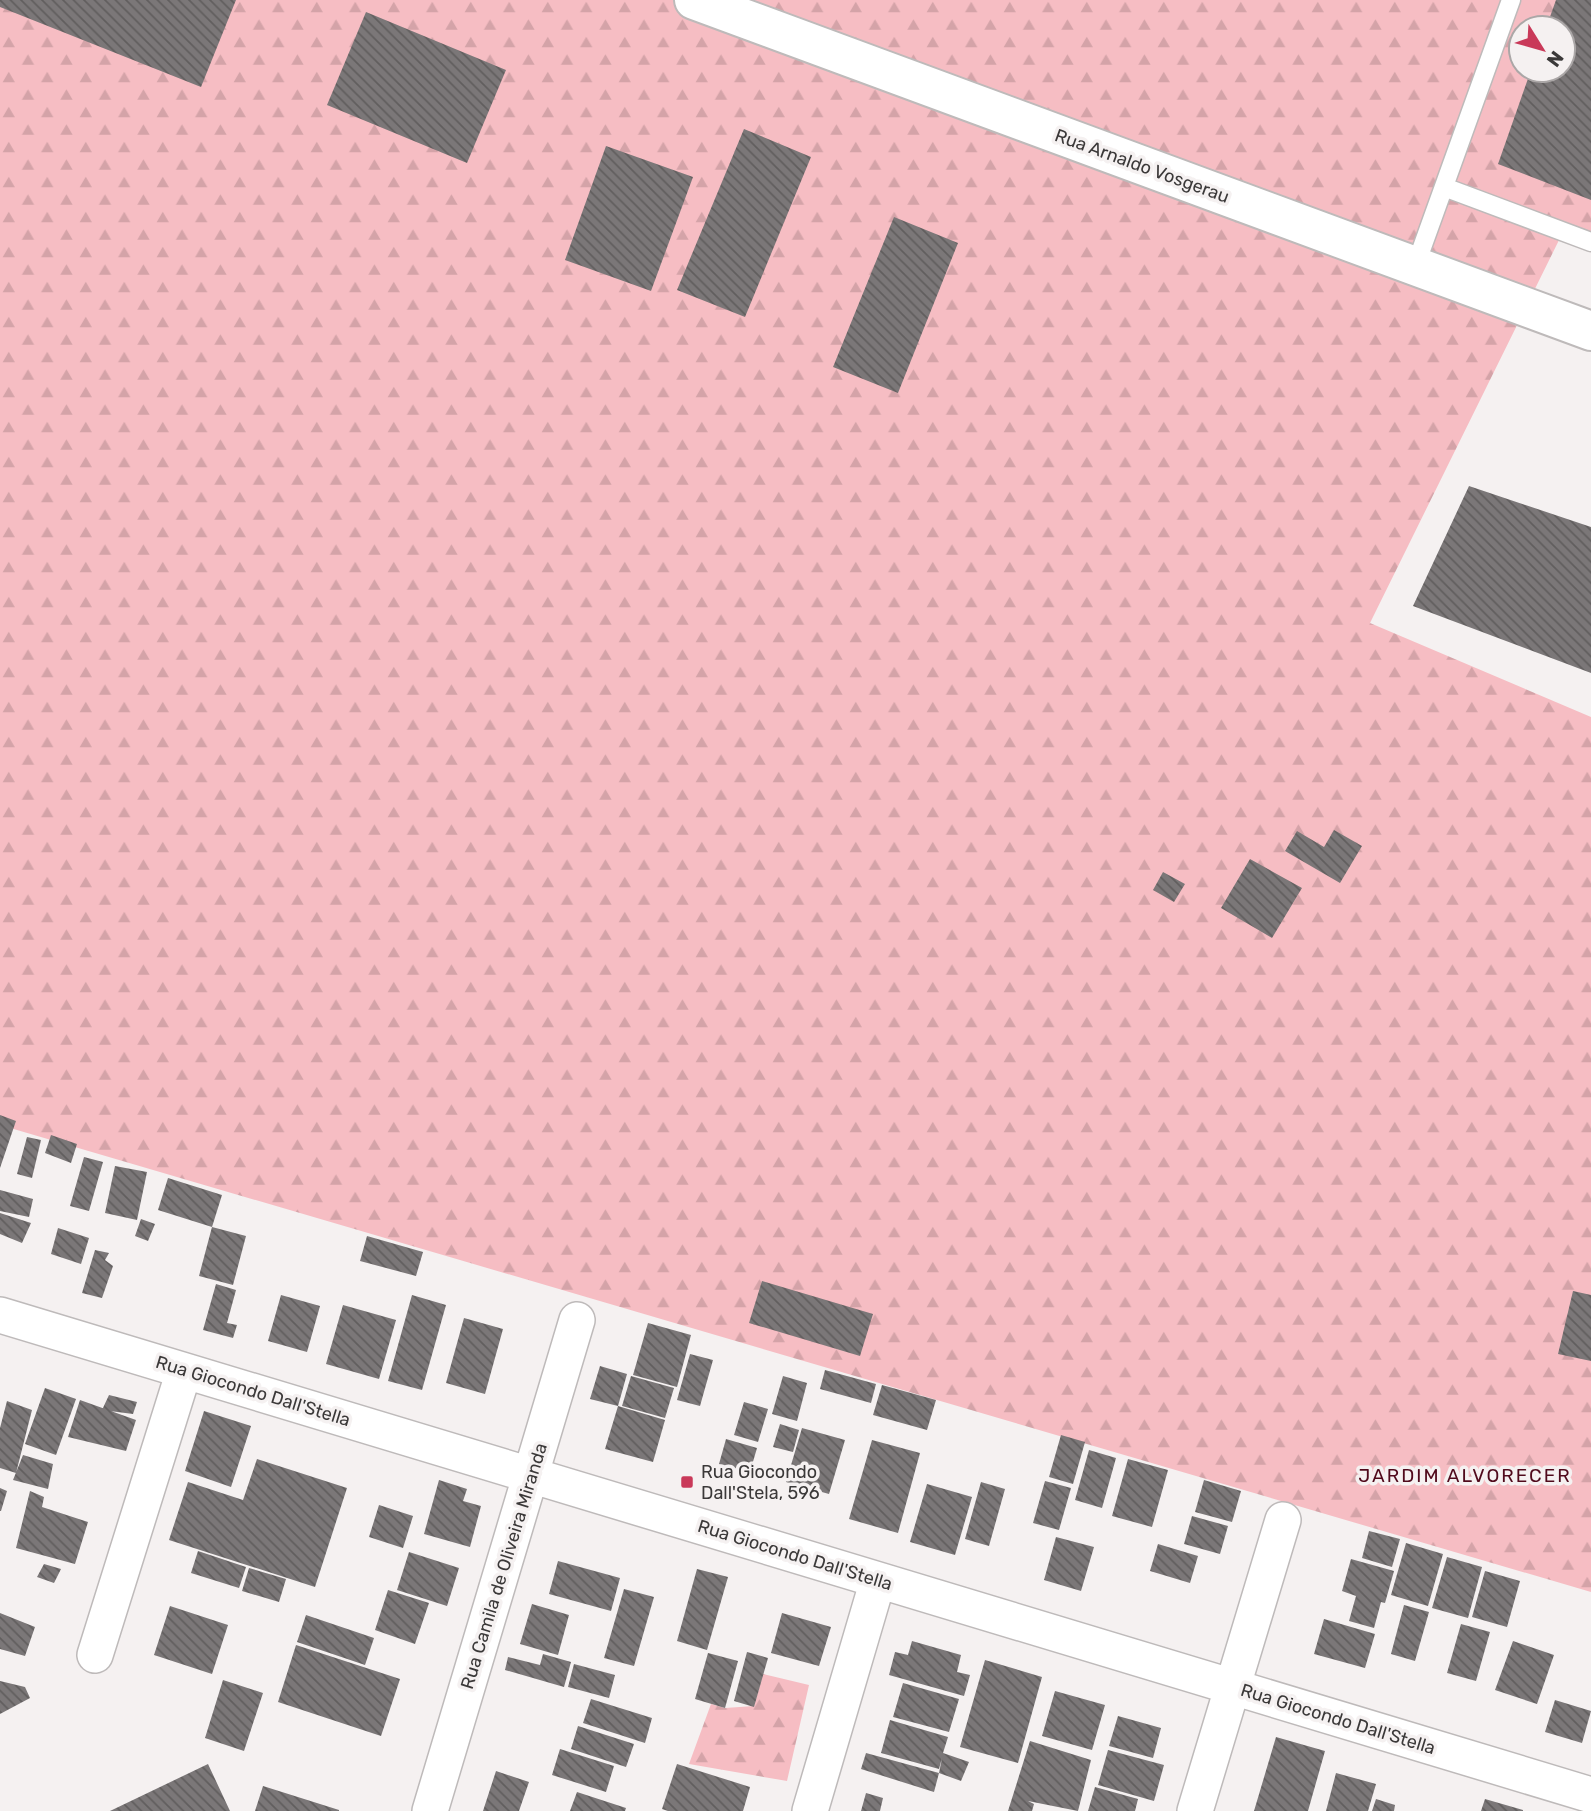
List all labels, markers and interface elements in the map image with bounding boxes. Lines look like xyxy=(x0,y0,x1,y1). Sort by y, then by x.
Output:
north arrow xyxy=(1507,14,1577,84)
text: N xyxy=(1542,47,1568,71)
street label: Rua Arnaldo Vosgerau xyxy=(1052,124,1232,208)
street label: Rua Giocondo Dall'Stella xyxy=(153,1351,353,1431)
street label: Rua Camila de Oliveira Miranda xyxy=(456,1440,552,1692)
place label: Rua Giocondo Dall'Stela, 596 xyxy=(701,1461,820,1504)
district label: JARDIM ALVORECER xyxy=(1358,1464,1572,1487)
marker: Rua Giocondo Dall'Stela, 596 xyxy=(679,1474,695,1490)
street label: Rua Giocondo Dall'Stella xyxy=(695,1515,895,1595)
street label: Rua Giocondo Dall'Stella xyxy=(1238,1679,1438,1759)

